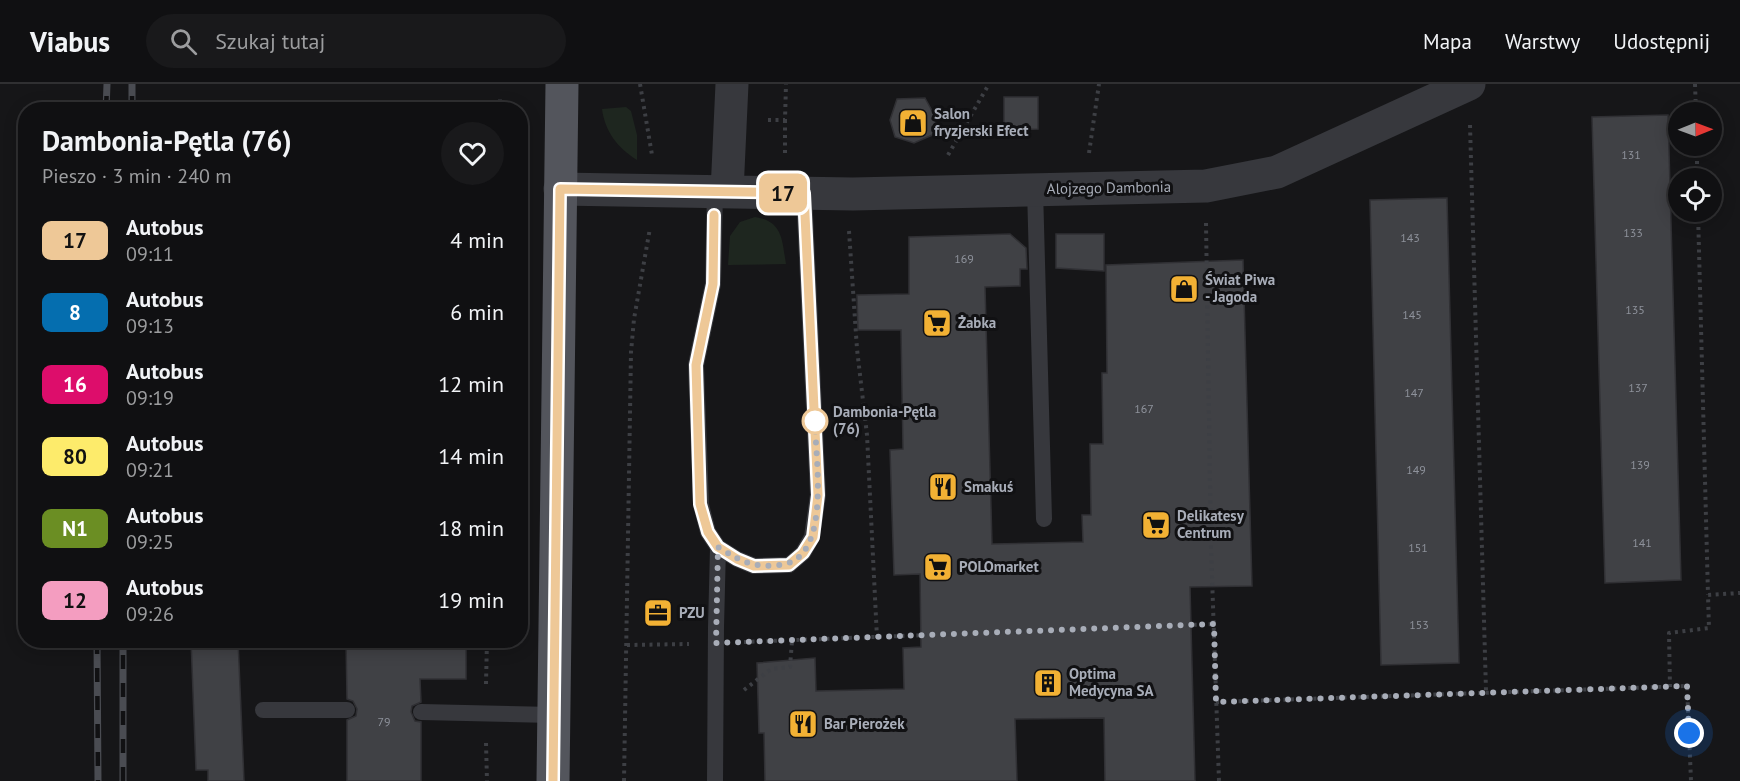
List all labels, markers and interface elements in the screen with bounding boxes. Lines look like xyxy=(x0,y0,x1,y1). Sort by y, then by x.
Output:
search box xyxy=(146,14,566,68)
text: Viabus xyxy=(30,23,110,60)
icon: search xyxy=(167,25,200,58)
text: Szukaj tutaj xyxy=(215,27,325,55)
text: Mapa xyxy=(1423,28,1472,55)
text: Warstwy xyxy=(1505,28,1580,55)
text: Udostępnij xyxy=(1613,28,1710,55)
north arrow xyxy=(1668,102,1722,156)
map controls xyxy=(1668,102,1722,222)
place label: Salon fryzjerski Efect xyxy=(934,104,1029,140)
shop icon: Salon fryzjerski Efect xyxy=(897,107,929,139)
text: Dambonia-Pętla (76) xyxy=(42,122,292,159)
button: heart xyxy=(441,122,504,185)
house number: 131 xyxy=(1621,147,1641,162)
text: Pieszo · 3 min · 240 m xyxy=(42,163,232,189)
button: locate xyxy=(1668,168,1722,222)
line badge: 17 xyxy=(756,174,810,212)
street label: Alojzego Dambonia xyxy=(1047,177,1171,198)
text: 17 xyxy=(771,180,795,207)
text: Autobus xyxy=(126,213,203,241)
house number: 133 xyxy=(1623,225,1643,240)
text: 4 min xyxy=(450,226,504,254)
text: 17 xyxy=(63,227,87,254)
house number: 143 xyxy=(1400,230,1420,245)
text: 09:11 xyxy=(126,241,174,267)
house number: 169 xyxy=(954,251,974,266)
place label: Świat Piwa - Jagoda xyxy=(1205,270,1275,306)
shop icon: Świat Piwa - Jagoda xyxy=(1168,273,1200,305)
text: Autobus xyxy=(126,285,203,313)
text: 6 min xyxy=(450,298,504,326)
text: 8 xyxy=(69,299,81,326)
house number: 135 xyxy=(1625,302,1645,317)
supermarket icon: Żabka xyxy=(921,307,953,339)
house number: 145 xyxy=(1402,307,1422,322)
text: 09:13 xyxy=(126,313,174,339)
place label: Żabka xyxy=(958,313,996,332)
text: Autobus xyxy=(126,357,203,385)
text: 12 min xyxy=(438,370,504,398)
text: 16 xyxy=(63,371,87,398)
house number: 137 xyxy=(1628,380,1648,395)
text: 09:19 xyxy=(126,385,174,411)
house number: 147 xyxy=(1404,385,1424,400)
house number: 167 xyxy=(1134,401,1154,416)
place label: Dambonia-Pętla (76) xyxy=(833,402,936,438)
marker: Dambonia-Pętla (76) xyxy=(802,408,828,434)
text: Autobus xyxy=(126,429,203,457)
text: 14 min xyxy=(438,442,504,470)
text: 80 xyxy=(63,443,87,470)
text: 09:21 xyxy=(126,457,174,483)
house number: 139 xyxy=(1630,457,1650,472)
house number: 149 xyxy=(1406,462,1426,477)
restaurant icon: Smakuś xyxy=(927,471,959,503)
place label: Smakuś xyxy=(964,477,1013,496)
text: Autobus xyxy=(126,501,203,529)
place label: Delikatesy Centrum xyxy=(1177,506,1245,542)
supermarket icon: Delikatesy Centrum xyxy=(1140,509,1172,541)
text: 18 min xyxy=(438,514,504,542)
text: N1 xyxy=(62,515,88,542)
text: 09:25 xyxy=(126,529,174,555)
house number: 141 xyxy=(1632,535,1652,550)
house number: 151 xyxy=(1408,540,1428,555)
supermarket icon: POLOmarket xyxy=(922,551,954,583)
place label: POLOmarket xyxy=(959,557,1039,576)
text: Autobus xyxy=(126,573,203,601)
text: 19 min xyxy=(438,586,504,614)
text: 12 xyxy=(63,587,87,614)
office icon: PZU xyxy=(642,597,674,629)
text: 09:26 xyxy=(126,601,174,627)
place label: PZU xyxy=(679,603,705,622)
house number: 153 xyxy=(1409,617,1429,632)
place label: Optima Medycyna SA xyxy=(1069,664,1155,700)
building icon: Optima Medycyna SA xyxy=(1032,667,1064,699)
restaurant icon: Bar Pierożek xyxy=(787,708,819,740)
house number: 79 xyxy=(377,714,391,729)
place label: Bar Pierożek xyxy=(824,714,905,733)
your location xyxy=(1674,718,1704,748)

